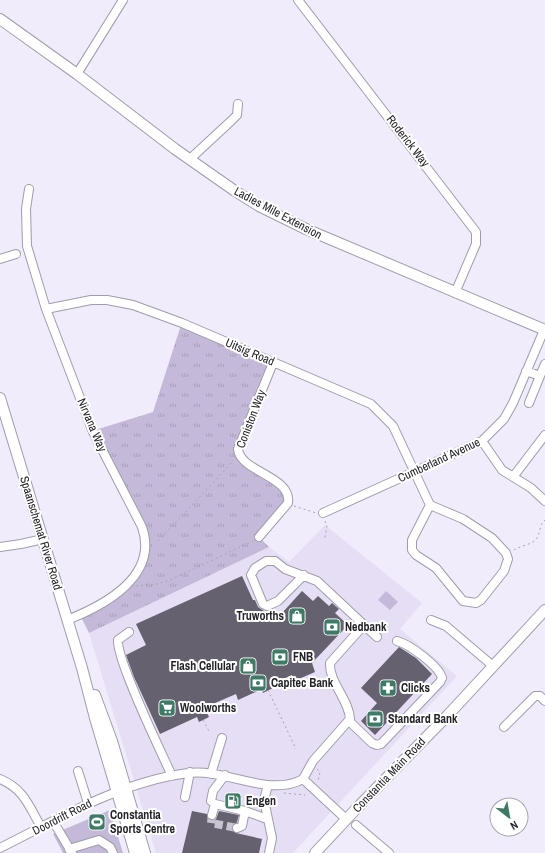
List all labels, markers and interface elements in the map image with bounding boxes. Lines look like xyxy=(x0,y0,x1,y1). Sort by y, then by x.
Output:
street label: Roderick Way xyxy=(383,112,433,170)
street label: Ladies Mile Extension xyxy=(231,183,325,243)
street label: Uitsig Road xyxy=(223,334,277,370)
street label: Coniston Way xyxy=(233,387,270,451)
street label: Nirvana Way xyxy=(74,396,110,454)
street label: Cumberland Avenue xyxy=(395,434,483,486)
street label: Spaanschemat River Road xyxy=(16,474,66,592)
shop icon: Truworths xyxy=(287,606,307,626)
place label: Truworths xyxy=(236,608,285,624)
bank icon: Nedbank xyxy=(322,617,342,637)
place label: Nedbank xyxy=(345,619,387,635)
bank icon: FNB xyxy=(270,647,290,667)
place label: FNB xyxy=(293,649,313,665)
shop icon: Flash Cellular xyxy=(238,656,258,676)
place label: Flash Cellular xyxy=(170,658,235,674)
bank icon: Capitec Bank xyxy=(248,673,268,693)
place label: Capitec Bank xyxy=(271,675,334,691)
pharmacy icon: Clicks xyxy=(378,678,398,698)
place label: Clicks xyxy=(401,680,431,696)
supermarket icon: Woolworths xyxy=(157,698,177,718)
place label: Woolworths xyxy=(180,700,237,716)
bank icon: Standard Bank xyxy=(365,709,385,729)
place label: Standard Bank xyxy=(388,711,458,727)
street label: Constantia Main Road xyxy=(349,734,429,816)
fuel station icon: Engen xyxy=(223,791,243,811)
place label: Engen xyxy=(246,793,276,809)
street label: Doordrift Road xyxy=(30,795,94,839)
north arrow xyxy=(489,797,529,837)
place label: Constantia Sports Centre xyxy=(110,807,176,837)
sports icon: Constantia Sports Centre xyxy=(87,812,107,832)
text: N xyxy=(508,818,521,833)

